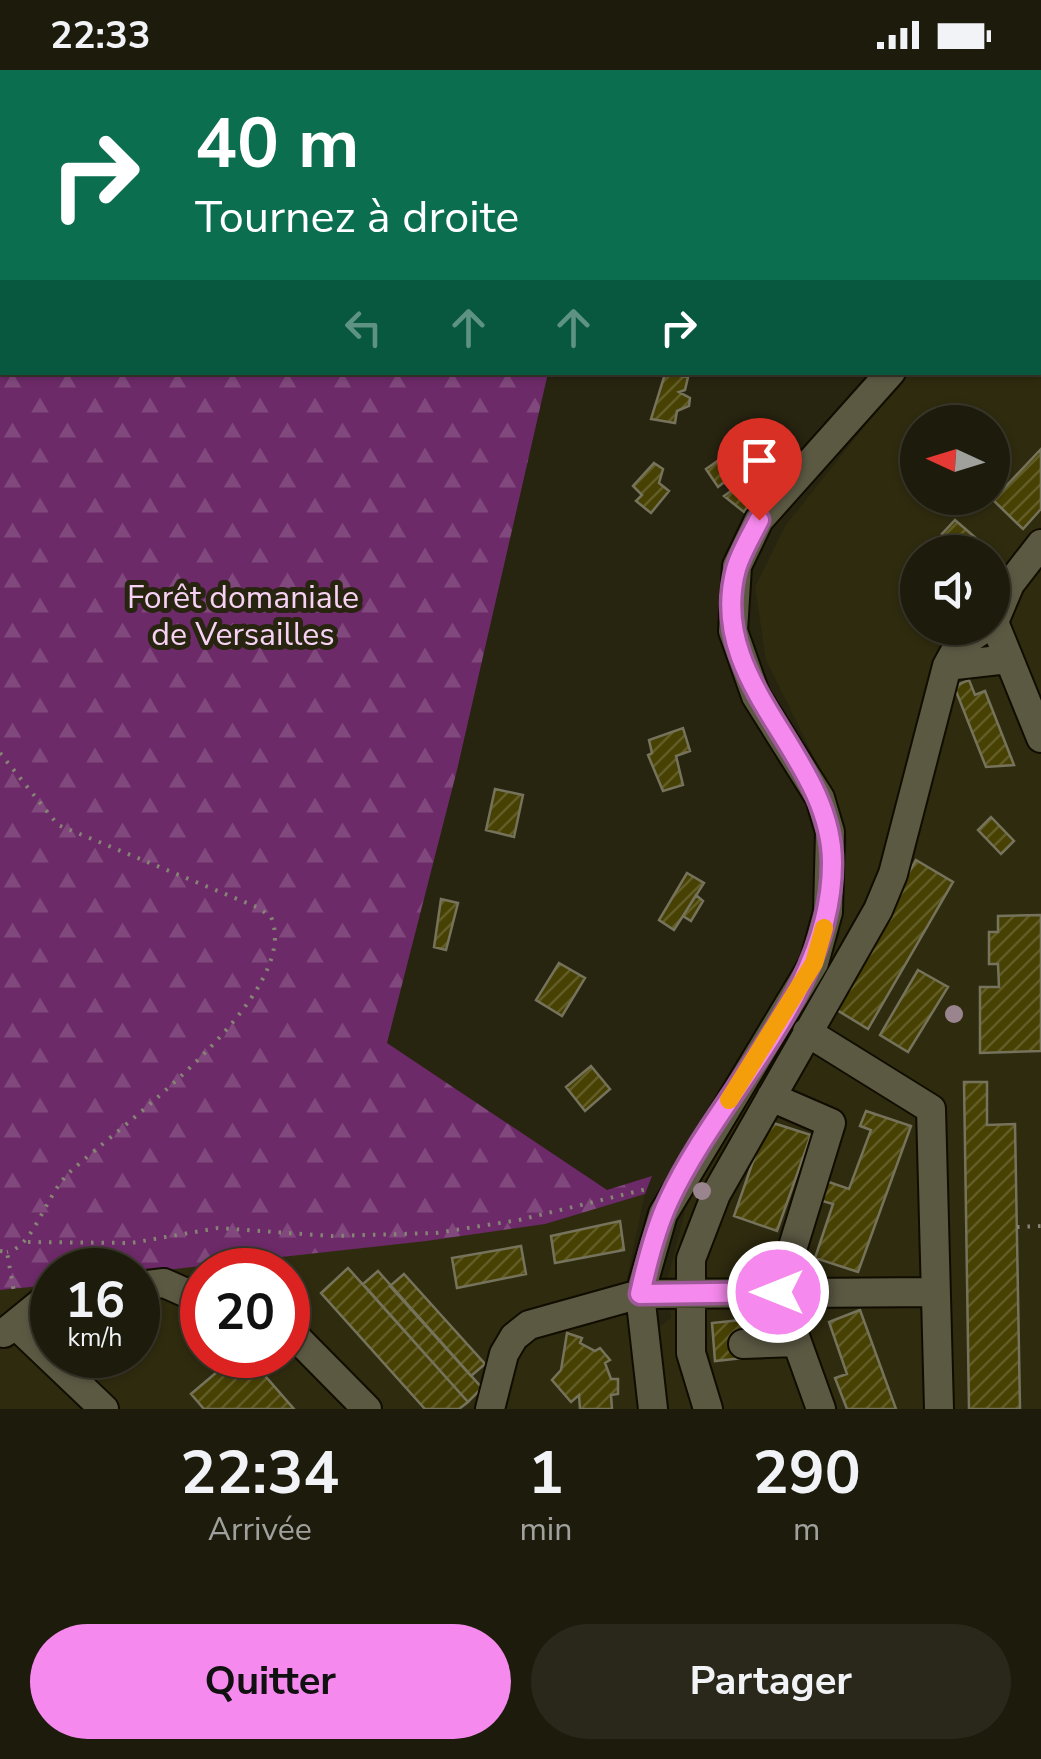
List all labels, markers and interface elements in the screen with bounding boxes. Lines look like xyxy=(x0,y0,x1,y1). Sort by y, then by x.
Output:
text: 22:33 xyxy=(50,10,151,61)
text: 40 m xyxy=(195,96,359,192)
icon: right xyxy=(30,110,160,240)
text: Tournez à droite xyxy=(195,187,519,248)
icon: left xyxy=(336,300,391,355)
icon: ahead xyxy=(441,300,496,355)
icon: ahead xyxy=(546,300,601,355)
icon: right xyxy=(651,300,706,355)
north arrow xyxy=(900,405,1010,515)
map controls xyxy=(900,405,1010,645)
pin xyxy=(717,418,802,521)
icon: arrive xyxy=(732,433,787,488)
button: sound xyxy=(900,535,1010,645)
park label: Forêt domaniale de Versailles xyxy=(127,576,359,656)
position arrow xyxy=(726,1240,830,1344)
speed limit sign: 20 xyxy=(180,1248,310,1378)
text: 16 xyxy=(65,1266,125,1335)
text: km/h xyxy=(67,1321,123,1355)
text: 22:34 xyxy=(180,1432,339,1514)
text: 1 xyxy=(528,1432,564,1514)
text: 290 xyxy=(753,1432,861,1514)
text: Arrivée xyxy=(208,1508,312,1551)
text: min xyxy=(519,1508,572,1551)
text: m xyxy=(793,1508,820,1551)
button: Quitter xyxy=(30,1624,511,1739)
button: Partager xyxy=(531,1624,1011,1739)

